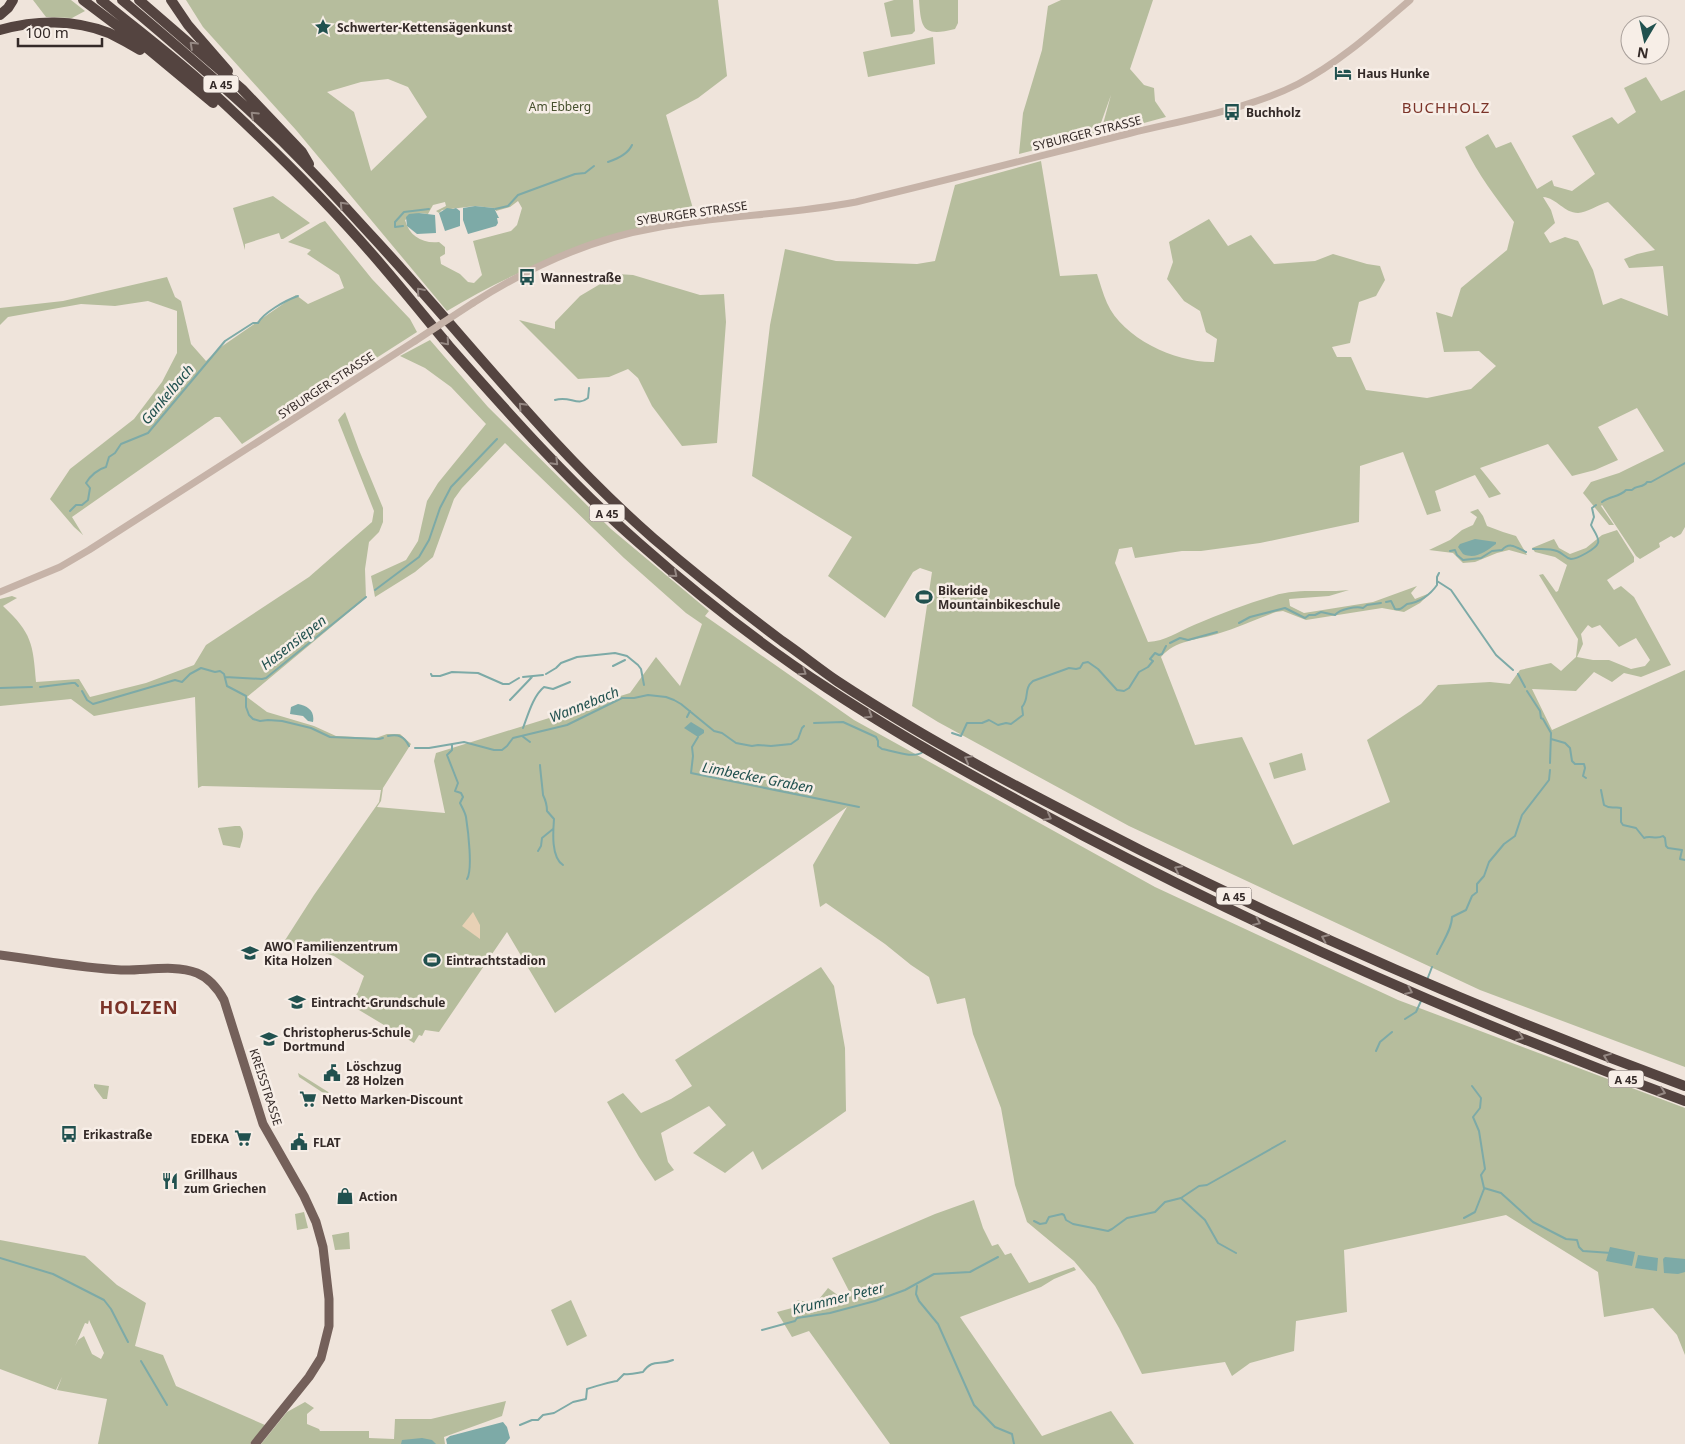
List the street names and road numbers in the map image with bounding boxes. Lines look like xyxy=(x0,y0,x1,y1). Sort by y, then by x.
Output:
road number: A 45 xyxy=(204,76,238,92)
street label: SYBURGER STRASSE xyxy=(1031,111,1143,155)
street label: SYBURGER STRASSE xyxy=(636,197,748,229)
street label: SYBURGER STRASSE xyxy=(275,347,377,423)
road number: A 45 xyxy=(590,504,624,522)
road number: A 45 xyxy=(1216,888,1252,904)
street label: KREISSTRASSE xyxy=(245,1046,287,1128)
road number: A 45 xyxy=(1608,1070,1644,1088)

